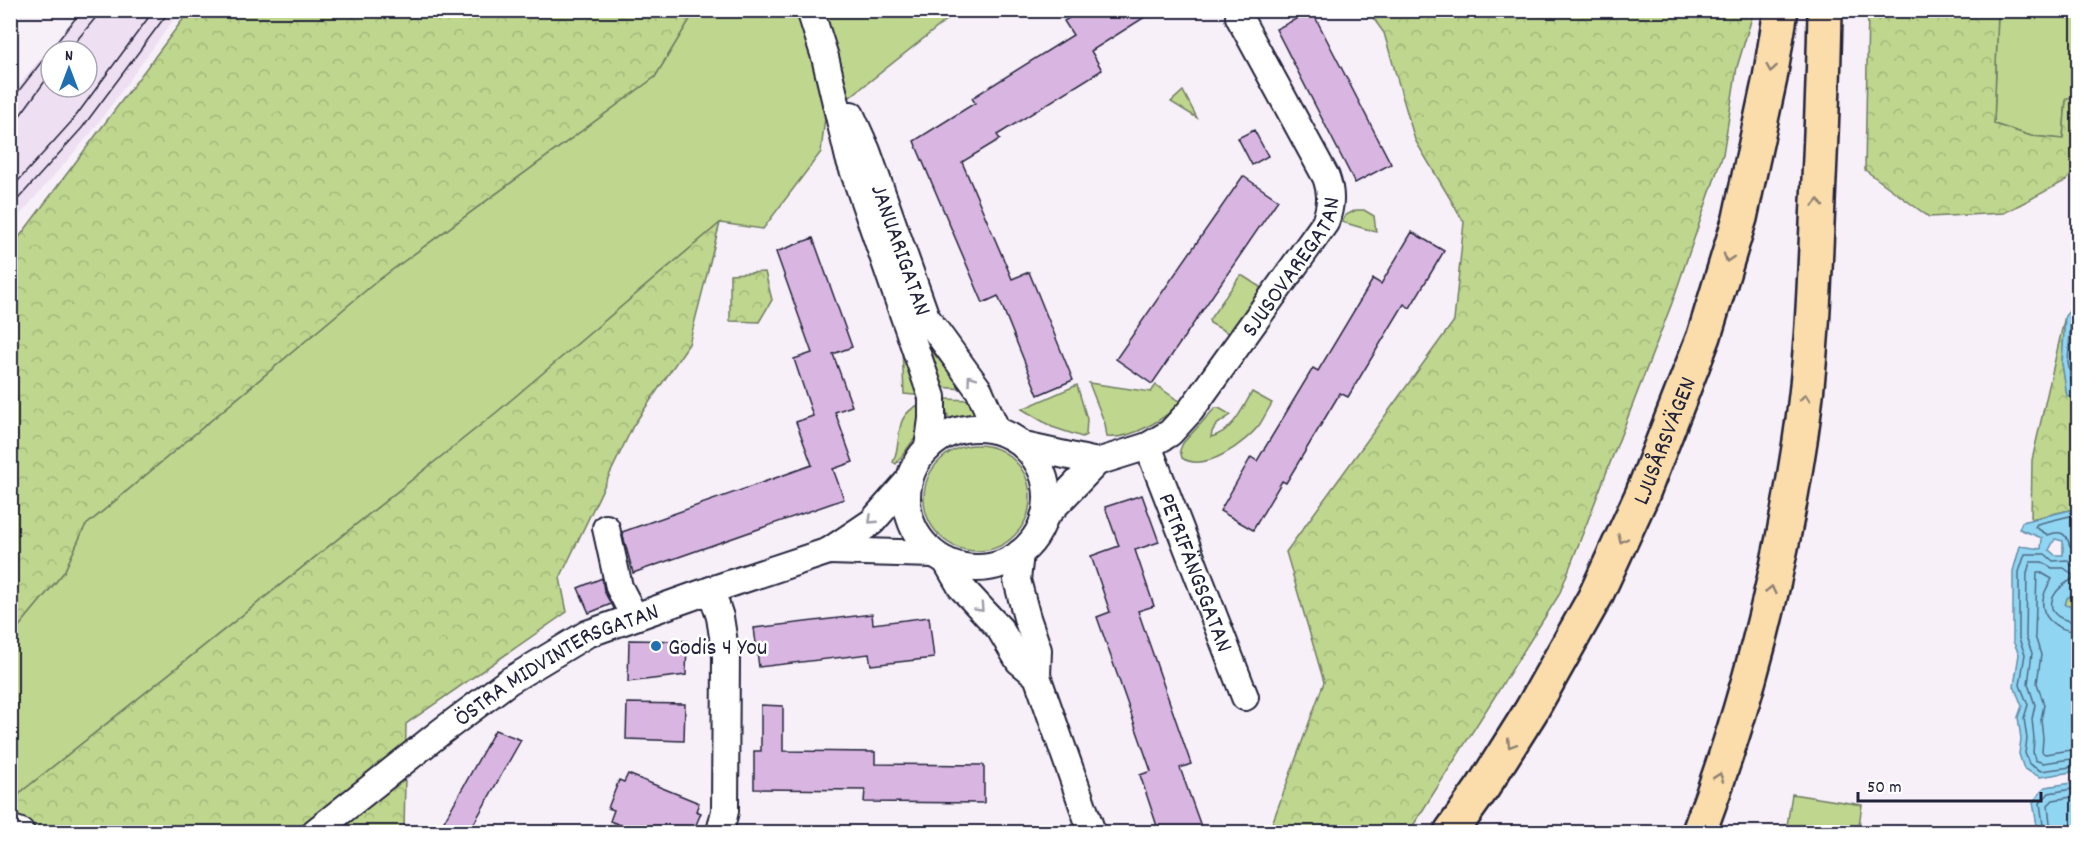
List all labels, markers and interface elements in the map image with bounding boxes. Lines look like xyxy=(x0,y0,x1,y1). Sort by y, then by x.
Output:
north arrow xyxy=(39,39,99,99)
text: N xyxy=(65,45,73,68)
one-way arrow xyxy=(1766,64,1778,73)
street label: JANUARIGATAN xyxy=(860,180,938,321)
street label: SJUSOVAREGATAN xyxy=(1235,196,1350,345)
one-way arrow xyxy=(1811,199,1824,208)
one-way arrow xyxy=(1723,252,1735,263)
street label: LJUSÅRSVÄGEN xyxy=(1626,373,1706,511)
one-way arrow xyxy=(967,375,978,386)
one-way arrow xyxy=(1798,393,1811,402)
street label: PETRIFÄNGSGATAN xyxy=(1148,488,1240,658)
one-way arrow xyxy=(869,513,879,524)
one-way arrow xyxy=(1617,532,1629,543)
one-way arrow xyxy=(1764,585,1777,595)
street label: ÖSTRA MIDVINTERSGATAN xyxy=(448,596,664,736)
one-way arrow xyxy=(973,602,984,612)
place label: Godis 4 You xyxy=(668,632,767,666)
marker: Godis 4 You xyxy=(649,639,663,653)
one-way arrow xyxy=(1506,738,1518,748)
scale bar xyxy=(1858,765,2041,803)
one-way arrow xyxy=(1711,772,1724,783)
text: 50 m xyxy=(1867,776,1902,801)

